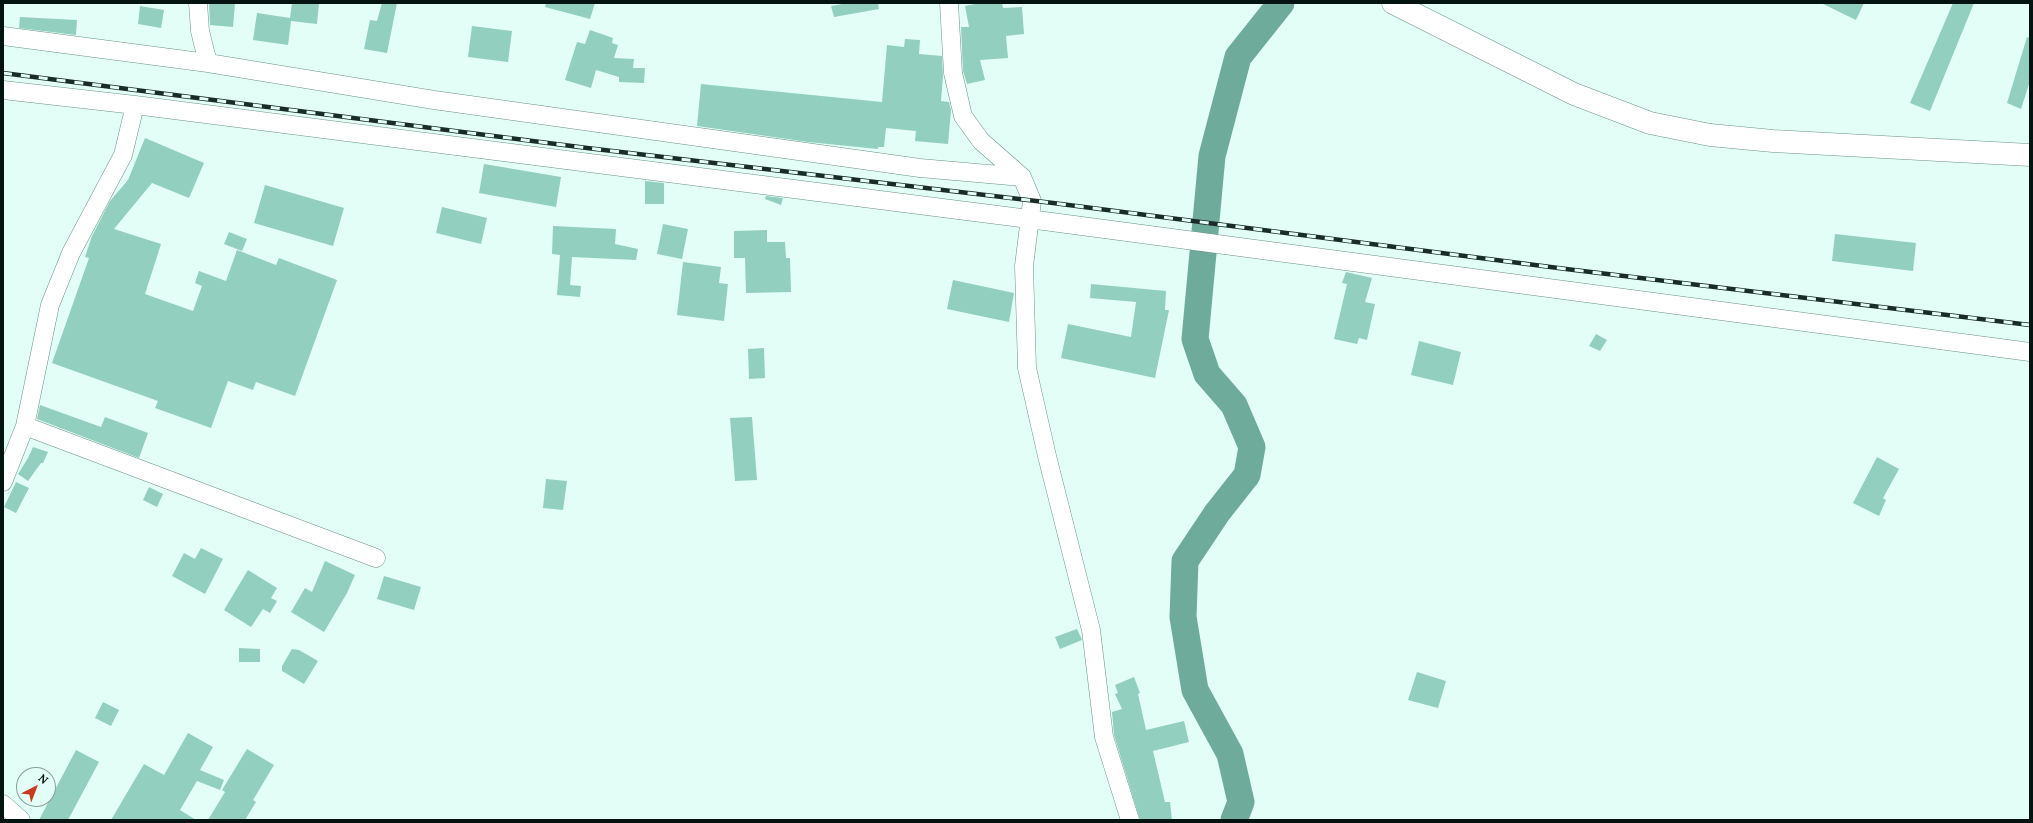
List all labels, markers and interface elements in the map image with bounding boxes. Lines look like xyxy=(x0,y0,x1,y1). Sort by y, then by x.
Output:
north arrow xyxy=(16,767,56,807)
text: N xyxy=(36,771,51,787)

